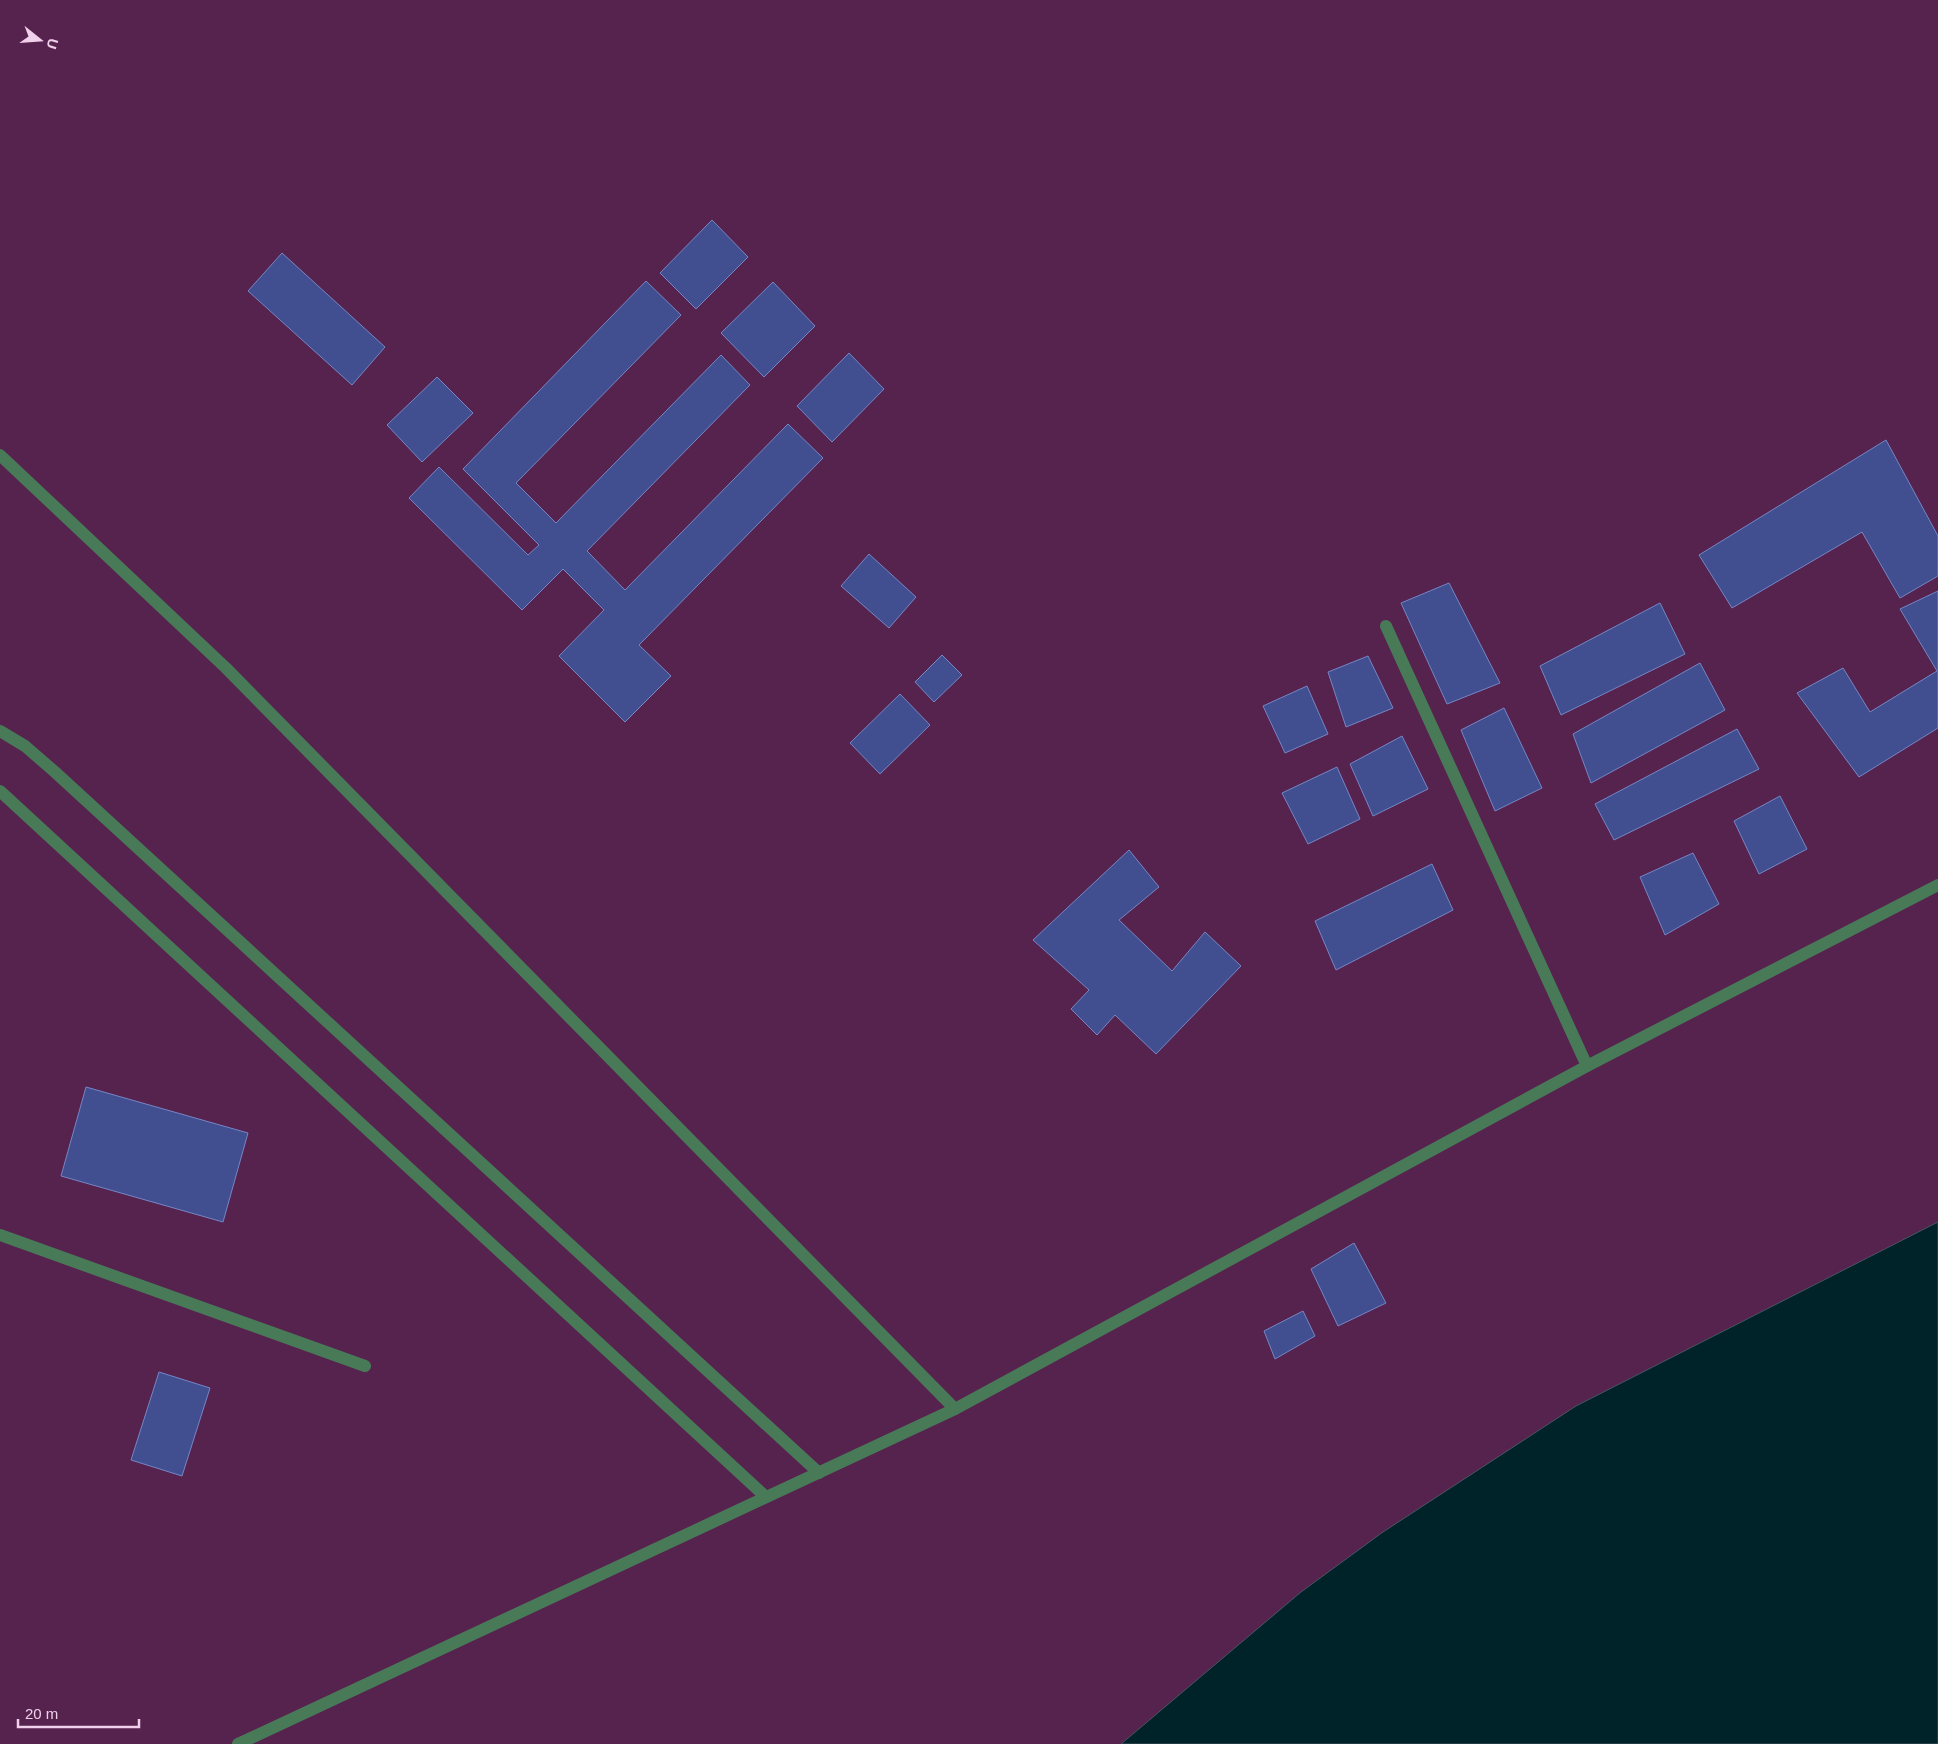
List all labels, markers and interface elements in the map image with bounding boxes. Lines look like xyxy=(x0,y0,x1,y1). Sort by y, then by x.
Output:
north arrow xyxy=(15,15,65,65)
text: U xyxy=(43,37,62,51)
scale bar xyxy=(18,1696,139,1728)
text: 20 m xyxy=(25,1705,58,1722)

